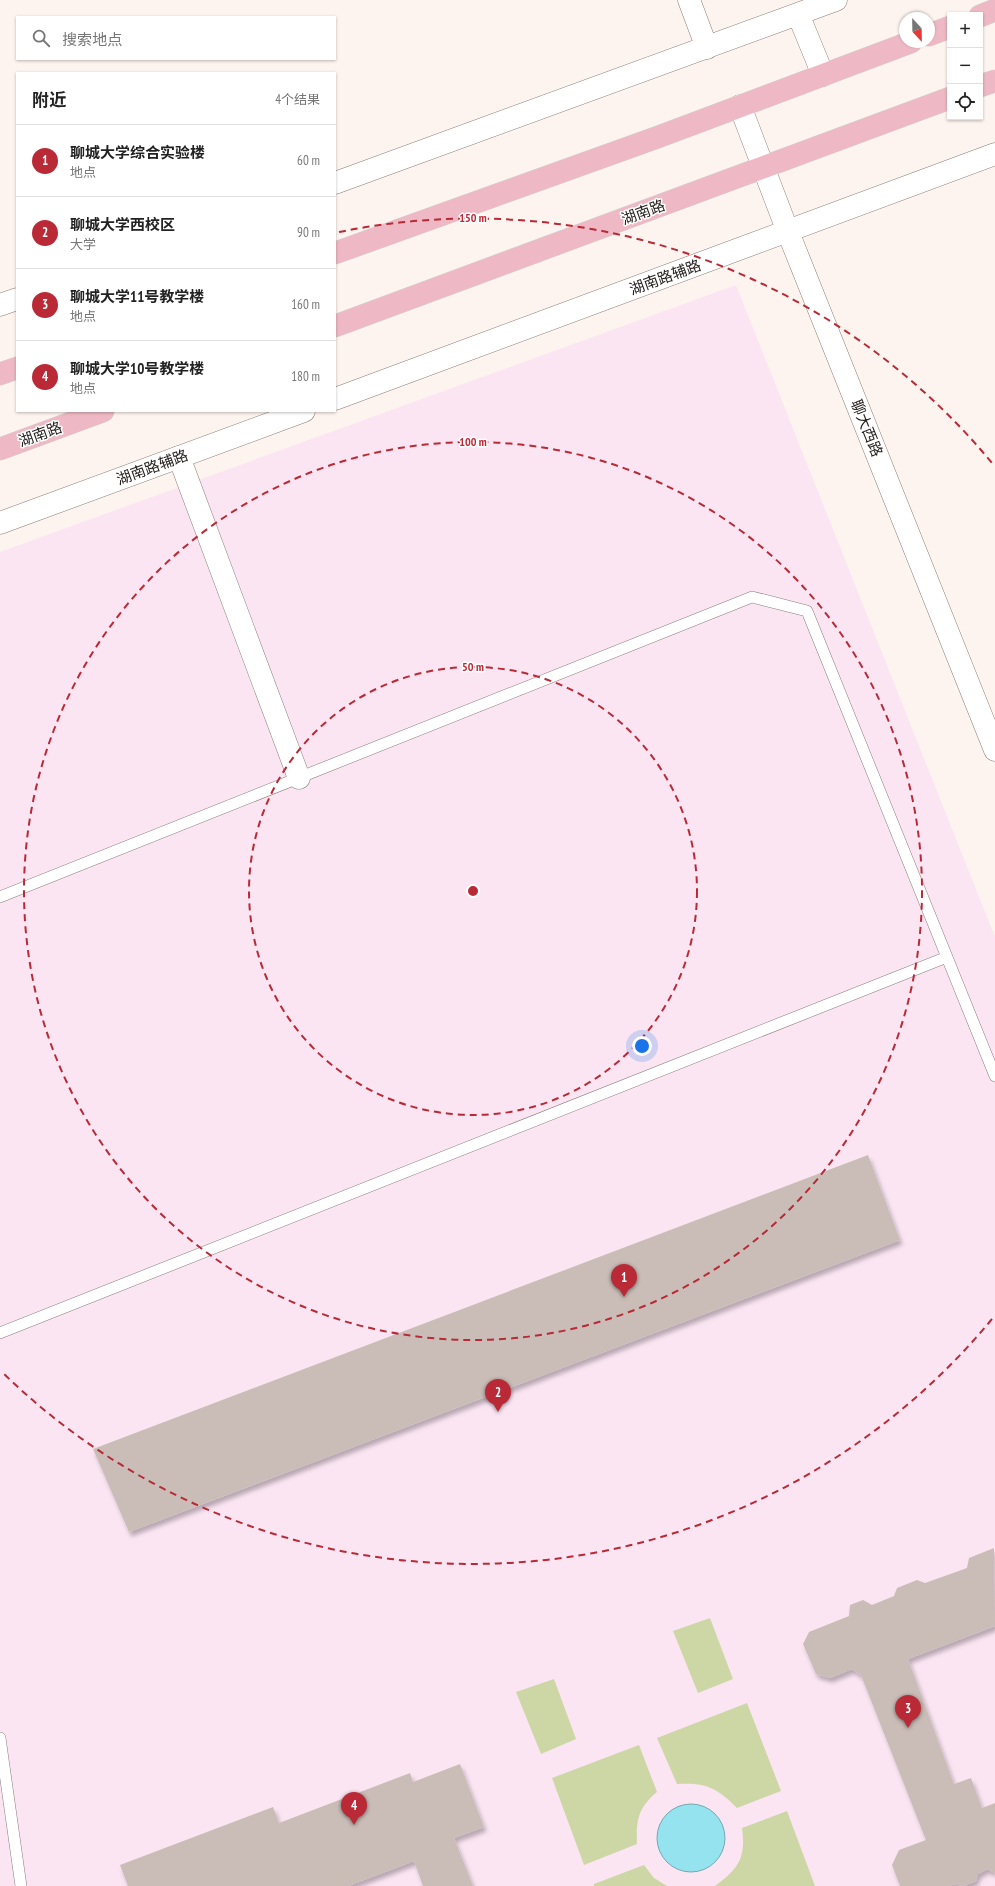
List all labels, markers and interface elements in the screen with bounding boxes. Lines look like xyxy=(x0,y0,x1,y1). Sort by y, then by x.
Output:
north arrow xyxy=(899,12,935,48)
map controls xyxy=(947,12,983,120)
button: + xyxy=(947,12,983,48)
search box xyxy=(16,16,336,60)
icon: search xyxy=(30,27,52,49)
text: 搜索地点 xyxy=(62,30,122,49)
button: − xyxy=(947,48,983,84)
button: locate xyxy=(947,84,983,120)
text: 附近 xyxy=(32,89,66,111)
text: 4个结果 xyxy=(275,91,320,108)
text: 聊城大学综合实验楼 xyxy=(70,143,205,162)
text: 1 xyxy=(42,152,48,169)
text: 60 m xyxy=(297,152,320,169)
text: 地点 xyxy=(70,164,96,181)
street label: 湖南路 xyxy=(619,195,667,229)
text: 150 m xyxy=(459,210,487,225)
text: 聊城大学西校区 xyxy=(70,215,175,234)
text: 2 xyxy=(42,224,48,241)
text: 90 m xyxy=(297,224,320,241)
text: 大学 xyxy=(70,236,96,253)
street label: 湖南路辅路 xyxy=(627,255,703,299)
text: 聊城大学11号教学楼 xyxy=(70,287,204,306)
text: 3 xyxy=(42,296,48,313)
text: 160 m xyxy=(291,296,320,313)
text: 地点 xyxy=(70,308,96,325)
text: 聊城大学10号教学楼 xyxy=(70,359,204,378)
text: 4 xyxy=(42,368,48,385)
text: 180 m xyxy=(291,368,320,385)
text: 地点 xyxy=(70,380,96,397)
street label: 聊大西路 xyxy=(847,397,887,459)
street label: 湖南路 xyxy=(16,417,64,451)
text: 100 m xyxy=(459,434,487,449)
street label: 湖南路辅路 xyxy=(114,445,190,489)
text: 50 m xyxy=(462,659,484,674)
centre of rings xyxy=(466,884,480,898)
your location xyxy=(632,1036,652,1056)
pin: 1 xyxy=(611,1264,637,1297)
pin: 2 xyxy=(485,1379,511,1412)
pin: 3 xyxy=(895,1695,921,1728)
pin: 4 xyxy=(341,1792,367,1825)

